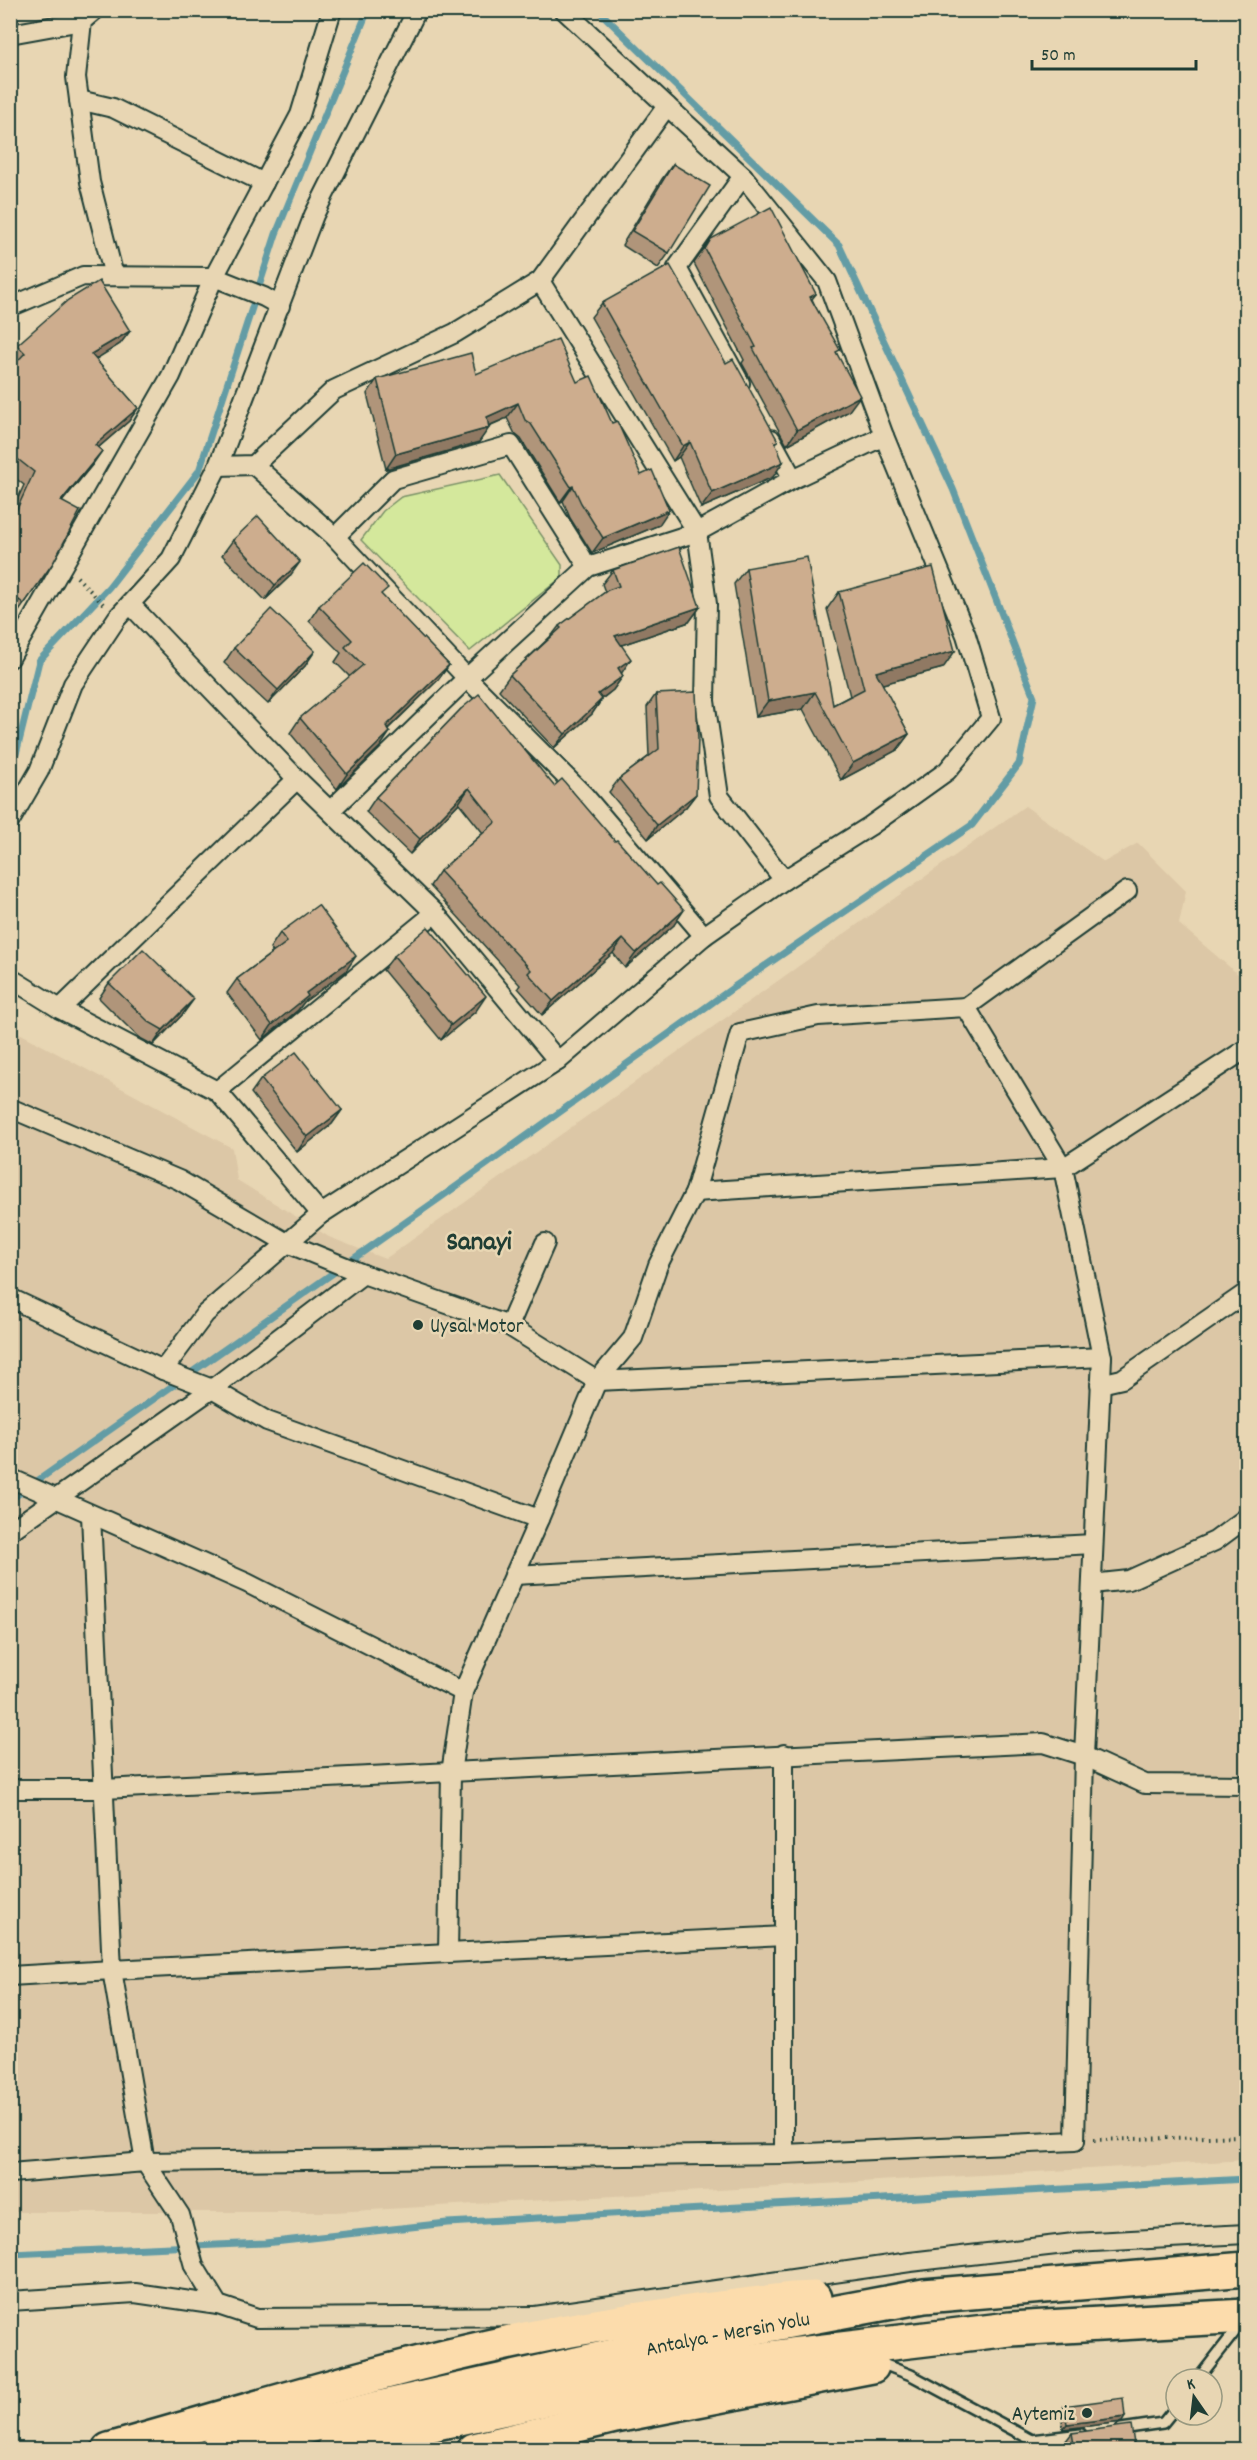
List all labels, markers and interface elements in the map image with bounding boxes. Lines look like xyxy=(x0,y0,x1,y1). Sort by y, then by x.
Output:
scale bar xyxy=(1032,33,1196,71)
text: 50 m xyxy=(1041,44,1076,69)
district label: Sanayi xyxy=(446,1224,512,1263)
place label: Uysal Motor xyxy=(430,1313,524,1343)
marker: Uysal Motor xyxy=(411,1318,425,1332)
street label: Antalya - Mersin Yolu xyxy=(643,2306,813,2366)
north arrow xyxy=(1164,2367,1224,2427)
text: K xyxy=(1185,2373,1198,2397)
place label: Aytemiz xyxy=(1012,2401,1075,2431)
marker: Aytemiz xyxy=(1080,2406,1094,2420)

